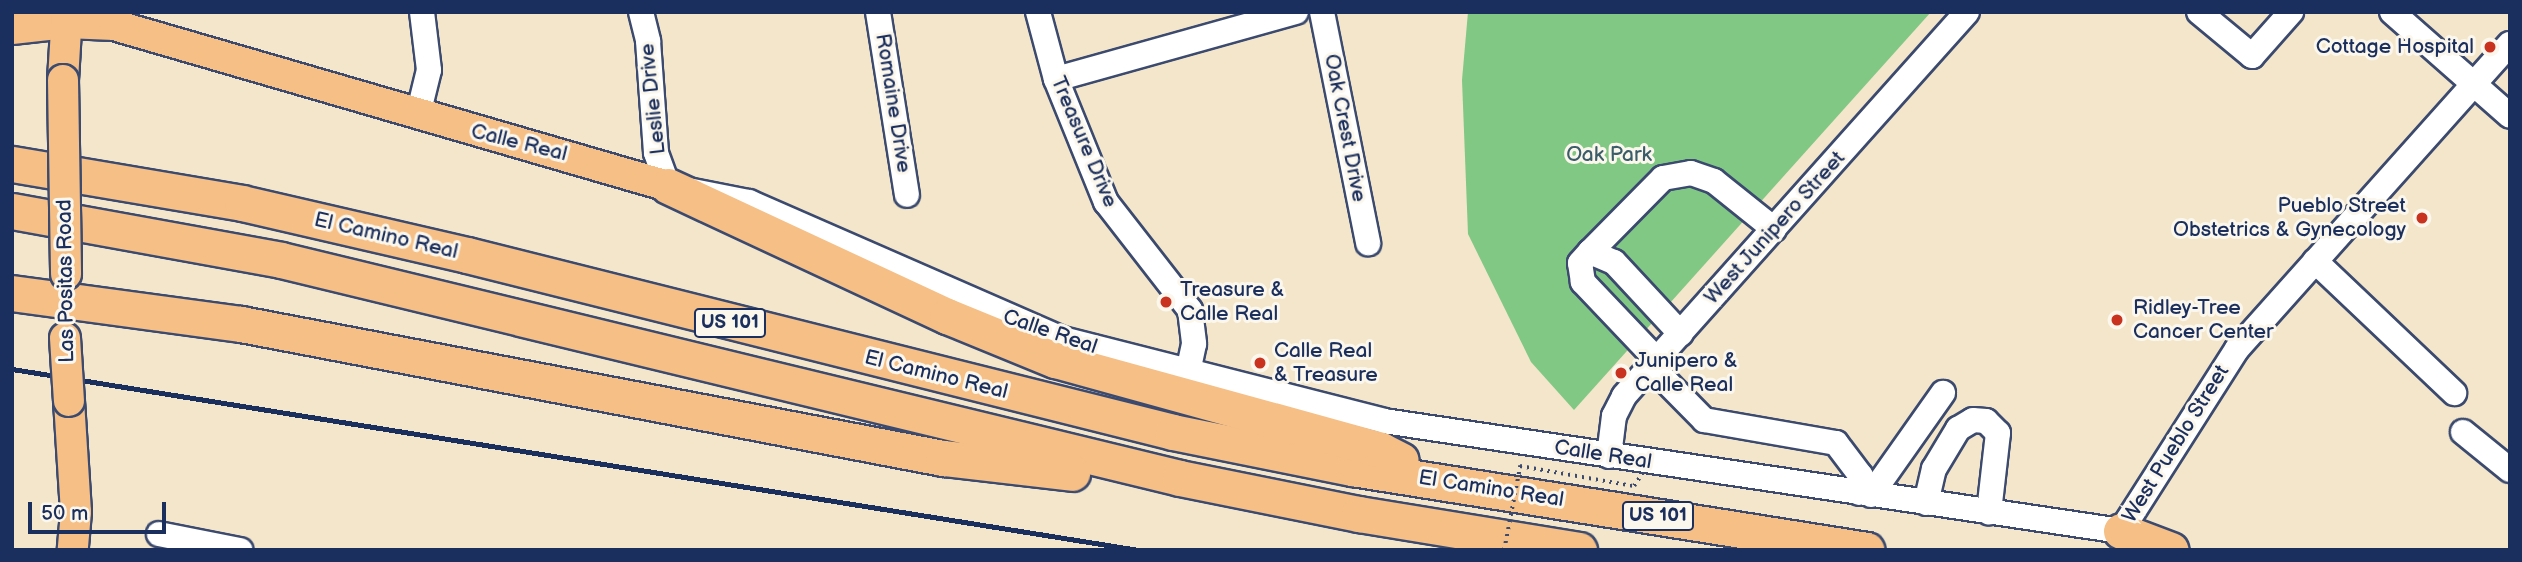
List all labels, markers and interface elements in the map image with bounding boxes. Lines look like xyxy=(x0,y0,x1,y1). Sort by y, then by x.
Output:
street label: Romaine Drive xyxy=(870,32,916,174)
place label: Cottage Hospital xyxy=(2316,34,2474,60)
marker: Cottage Hospital xyxy=(2480,37,2500,57)
street label: Leslie Drive xyxy=(635,42,671,156)
street label: Oak Crest Drive xyxy=(1318,52,1372,204)
street label: Treasure Drive xyxy=(1045,73,1123,211)
street label: Calle Real xyxy=(468,119,570,167)
park label: Oak Park xyxy=(1566,142,1652,168)
street label: West Junipero Street xyxy=(1699,145,1851,311)
place label: Pueblo Street Obstetrics & Gynecology xyxy=(2173,193,2406,243)
street label: Las Positas Road xyxy=(52,199,80,363)
street label: El Camino Real xyxy=(312,207,460,265)
marker: Pueblo Street Obstetrics & Gynecology xyxy=(2412,208,2432,228)
place label: Treasure & Calle Real xyxy=(1180,277,1284,327)
marker: Treasure & Calle Real xyxy=(1158,294,1174,310)
place label: Ridley-Tree Cancer Center xyxy=(2133,295,2274,345)
street label: Calle Real xyxy=(1000,304,1100,360)
road number: US 101 xyxy=(693,308,767,338)
marker: Ridley-Tree Cancer Center xyxy=(2107,310,2127,330)
place label: Calle Real & Treasure xyxy=(1274,338,1378,388)
street label: El Camino Real xyxy=(862,345,1010,405)
place label: Junipero & Calle Real xyxy=(1635,348,1738,398)
marker: Calle Real & Treasure xyxy=(1252,355,1268,371)
street label: West Pueblo Street xyxy=(2117,360,2235,528)
marker: Junipero & Calle Real xyxy=(1613,365,1629,381)
street label: Calle Real xyxy=(1553,435,1653,475)
street label: El Camino Real xyxy=(1417,465,1565,513)
scale bar xyxy=(32,489,170,532)
road number: US 101 xyxy=(1621,500,1695,531)
text: 50 m xyxy=(41,501,88,526)

